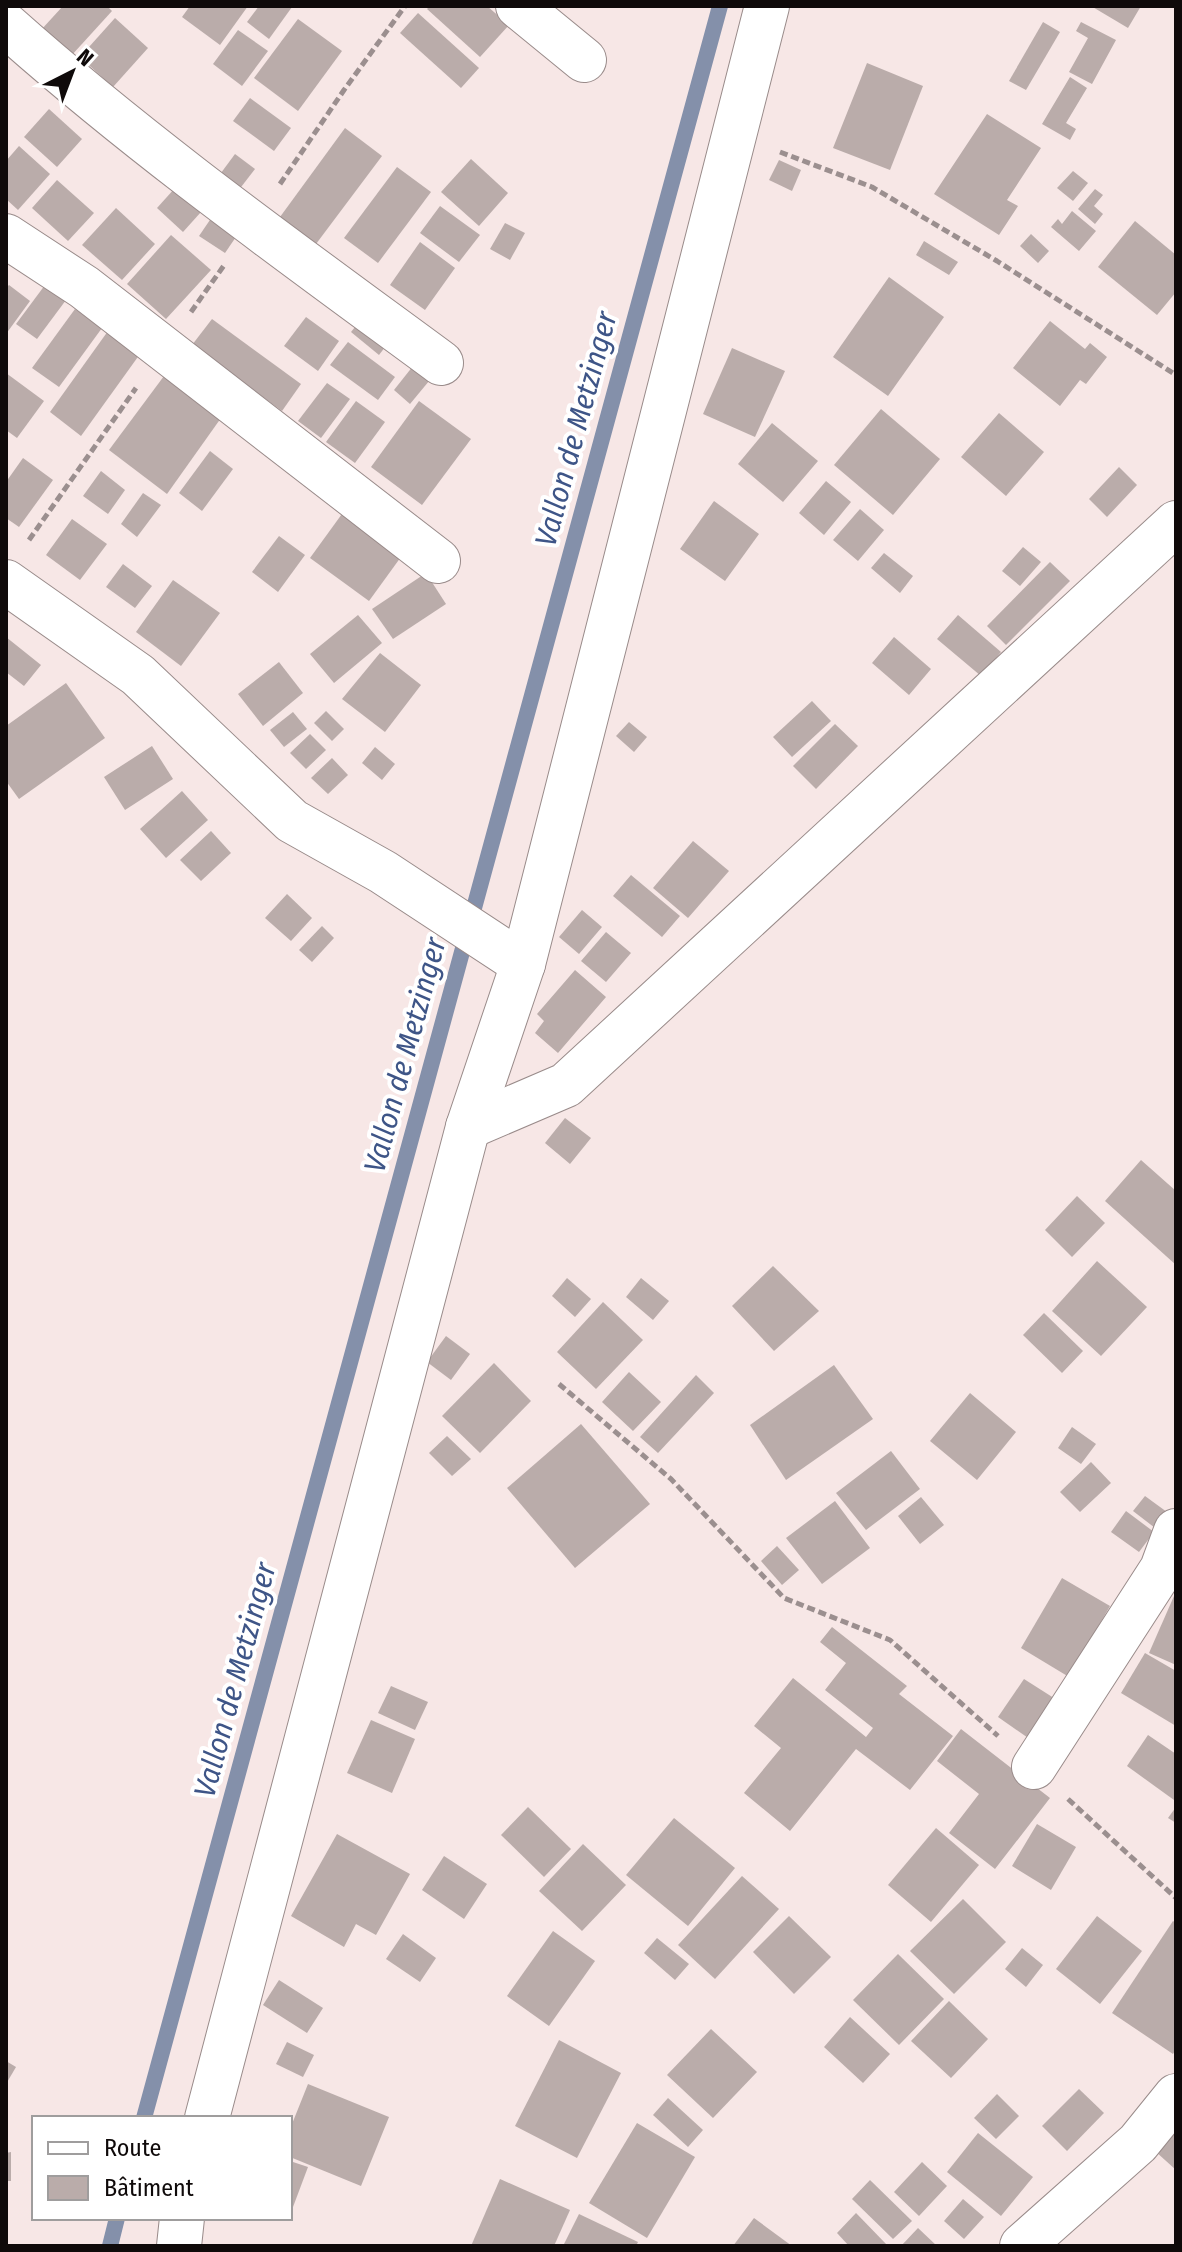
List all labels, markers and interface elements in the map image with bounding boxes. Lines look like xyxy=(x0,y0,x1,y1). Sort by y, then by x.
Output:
north arrow xyxy=(32,32,112,112)
text: N xyxy=(71,43,99,72)
water label: Vallon de Metzinger xyxy=(527,306,625,550)
water label: Vallon de Metzinger xyxy=(356,932,454,1176)
water label: Vallon de Metzinger xyxy=(186,1557,284,1801)
legend xyxy=(32,2116,292,2220)
text: Route xyxy=(104,2134,161,2162)
text: Bâtiment xyxy=(104,2174,194,2202)

